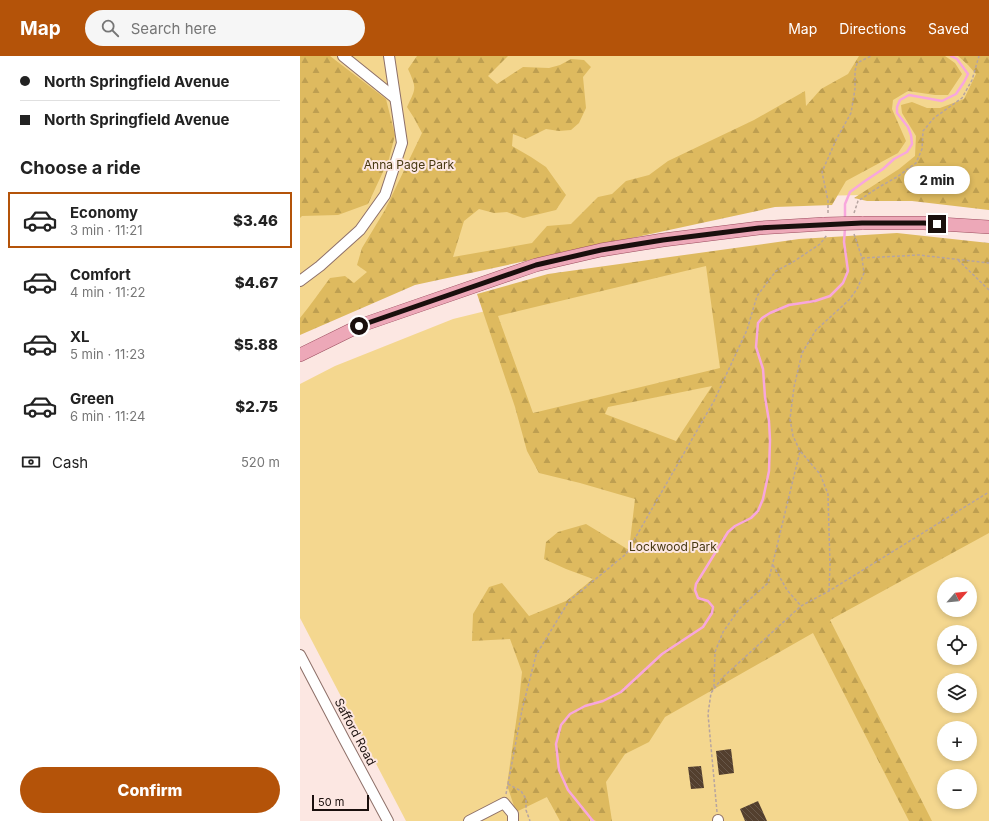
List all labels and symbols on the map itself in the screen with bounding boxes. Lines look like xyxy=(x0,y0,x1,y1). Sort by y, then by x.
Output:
park label: Anna Page Park xyxy=(364,157,455,172)
callout: 2 min xyxy=(904,166,970,194)
route end xyxy=(928,215,946,233)
route start xyxy=(350,317,368,335)
park label: Lockwood Park xyxy=(629,539,717,554)
north arrow xyxy=(937,577,977,617)
street label: Safford Road xyxy=(332,696,379,768)
scale bar xyxy=(312,793,369,812)

